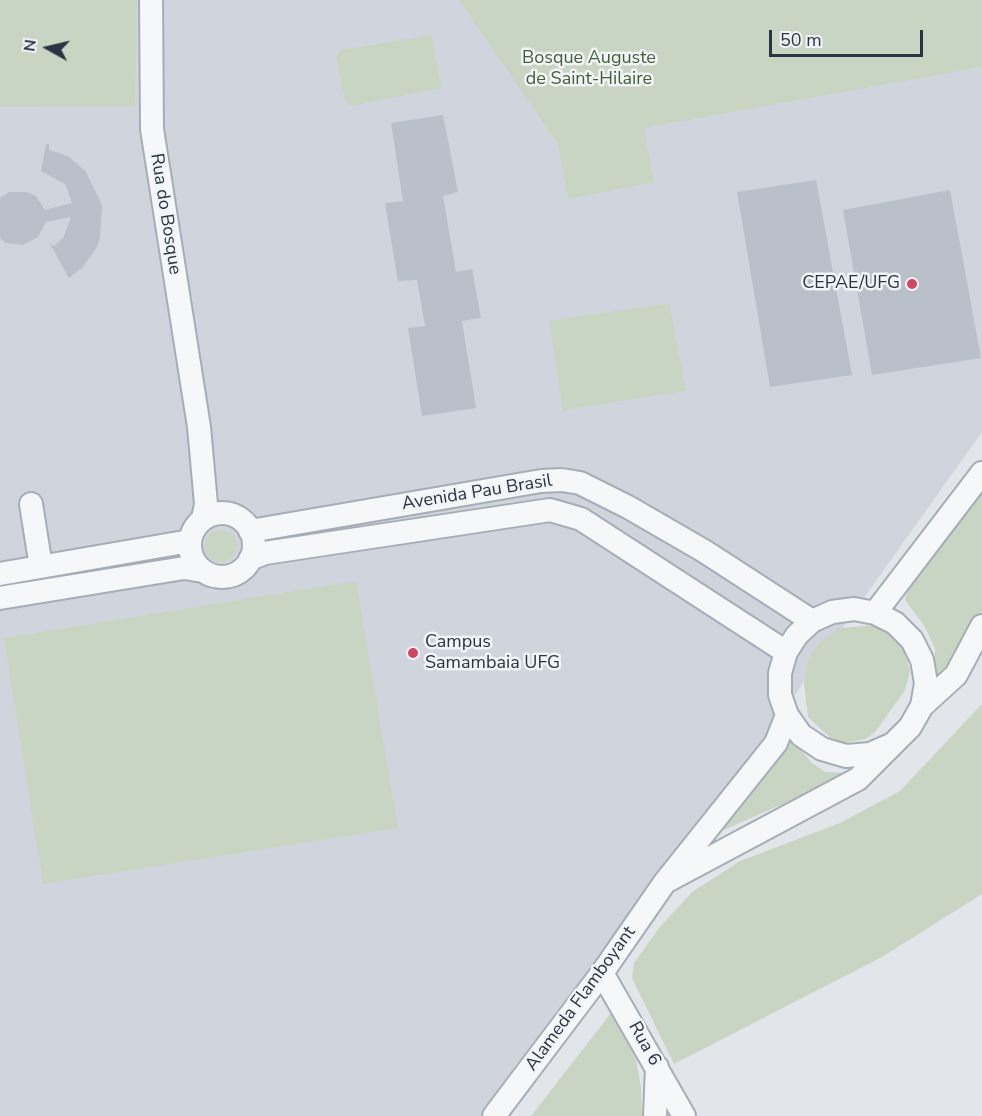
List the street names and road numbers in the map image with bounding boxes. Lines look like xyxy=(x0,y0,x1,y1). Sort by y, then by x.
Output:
street label: Rua do Bosque xyxy=(145,152,185,276)
street label: Avenida Pau Brasil xyxy=(400,470,554,516)
street label: Alameda Flamboyant xyxy=(521,923,641,1075)
street label: Rua 6 xyxy=(623,1018,665,1070)

